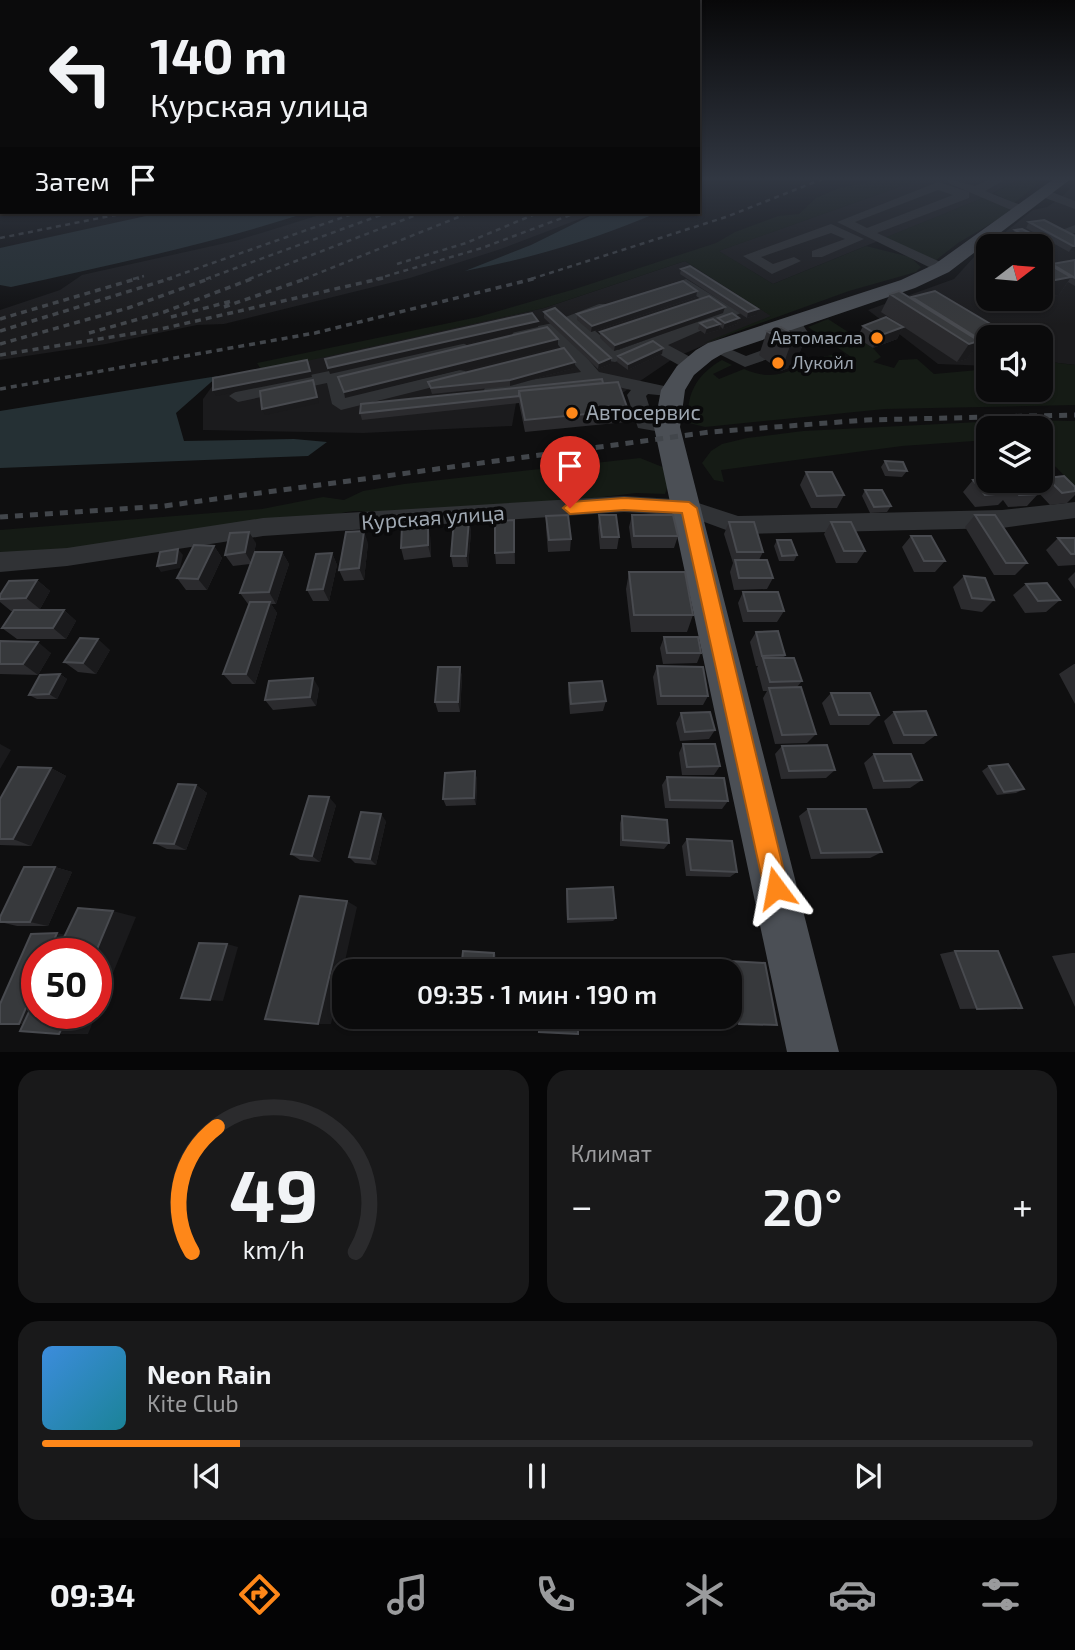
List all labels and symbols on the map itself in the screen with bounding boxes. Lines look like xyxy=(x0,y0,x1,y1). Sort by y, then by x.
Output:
north arrow xyxy=(976,234,1054,312)
place label: Автомасла xyxy=(771,326,863,348)
marker: Автомасла xyxy=(869,330,885,346)
place label: Лукойл xyxy=(792,351,854,373)
marker: Лукойл xyxy=(770,355,786,371)
place label: Автосервис xyxy=(586,399,701,424)
marker: Автосервис xyxy=(564,405,580,421)
pin xyxy=(540,436,600,508)
street label: Курская улица xyxy=(360,499,505,535)
position arrow xyxy=(739,851,813,925)
speed limit sign: 50 xyxy=(21,938,112,1029)

